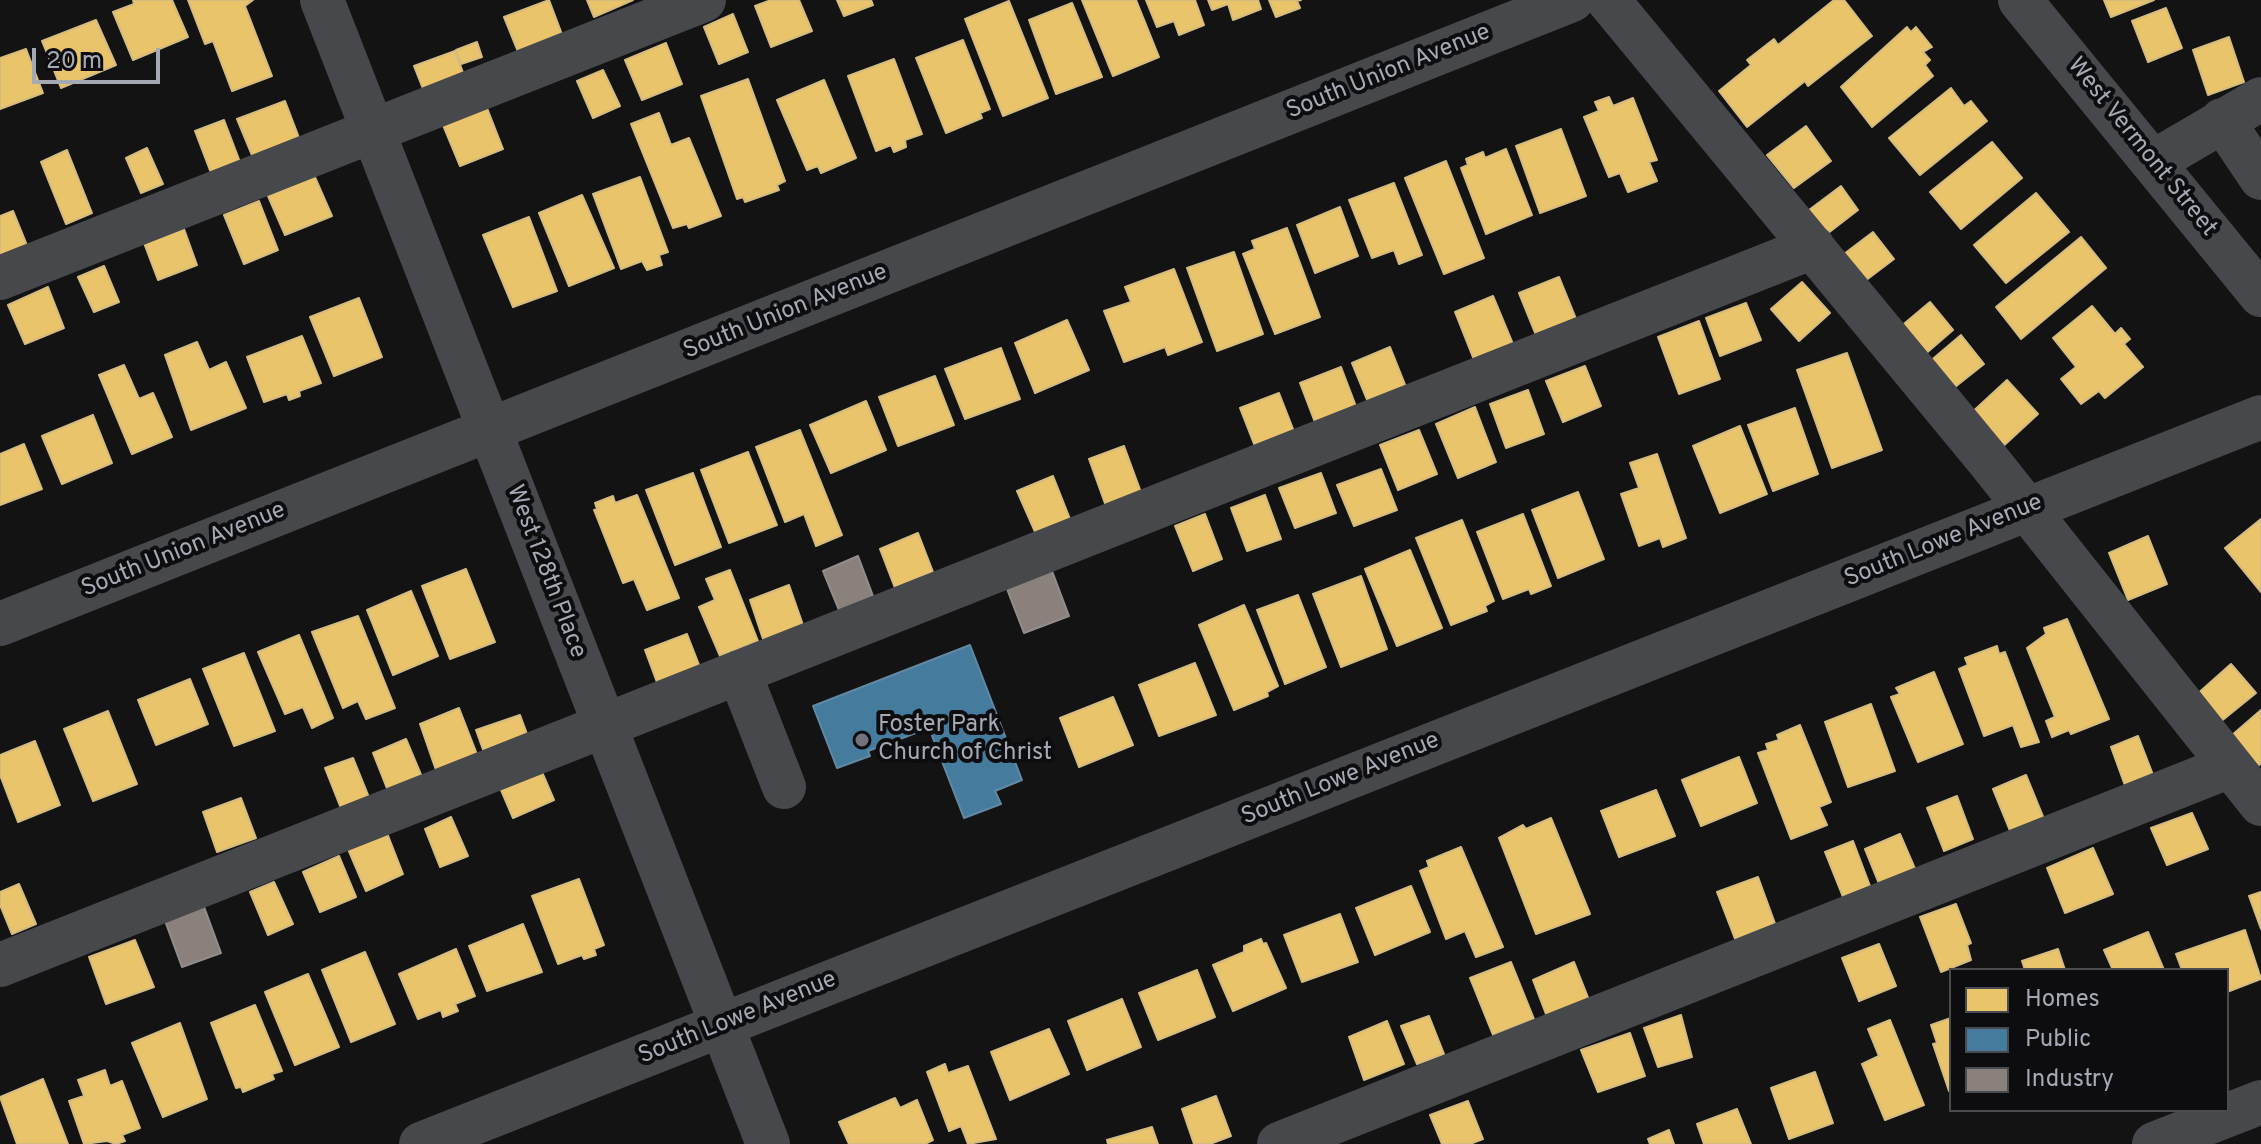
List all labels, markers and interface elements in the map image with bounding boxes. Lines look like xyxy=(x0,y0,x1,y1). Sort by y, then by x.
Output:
street label: South Union Avenue xyxy=(1283,19,1495,127)
scale bar xyxy=(36,32,164,82)
text: 20 m xyxy=(46,47,102,77)
street label: West Vermont Street xyxy=(2060,53,2222,243)
street label: South Union Avenue xyxy=(680,259,892,367)
street label: West 128th Place xyxy=(499,481,591,663)
street label: South Lowe Avenue xyxy=(1841,489,2047,595)
street label: South Union Avenue xyxy=(78,497,290,605)
place label: Foster Park Church of Christ xyxy=(878,712,1052,768)
street label: South Lowe Avenue xyxy=(1238,727,1444,833)
marker: Foster Park Church of Christ xyxy=(853,731,871,749)
street label: South Lowe Avenue xyxy=(635,966,841,1072)
legend xyxy=(1949,968,2229,1112)
text: Homes xyxy=(2025,985,2100,1015)
text: Public xyxy=(2025,1025,2091,1055)
text: Industry xyxy=(2025,1065,2114,1095)

